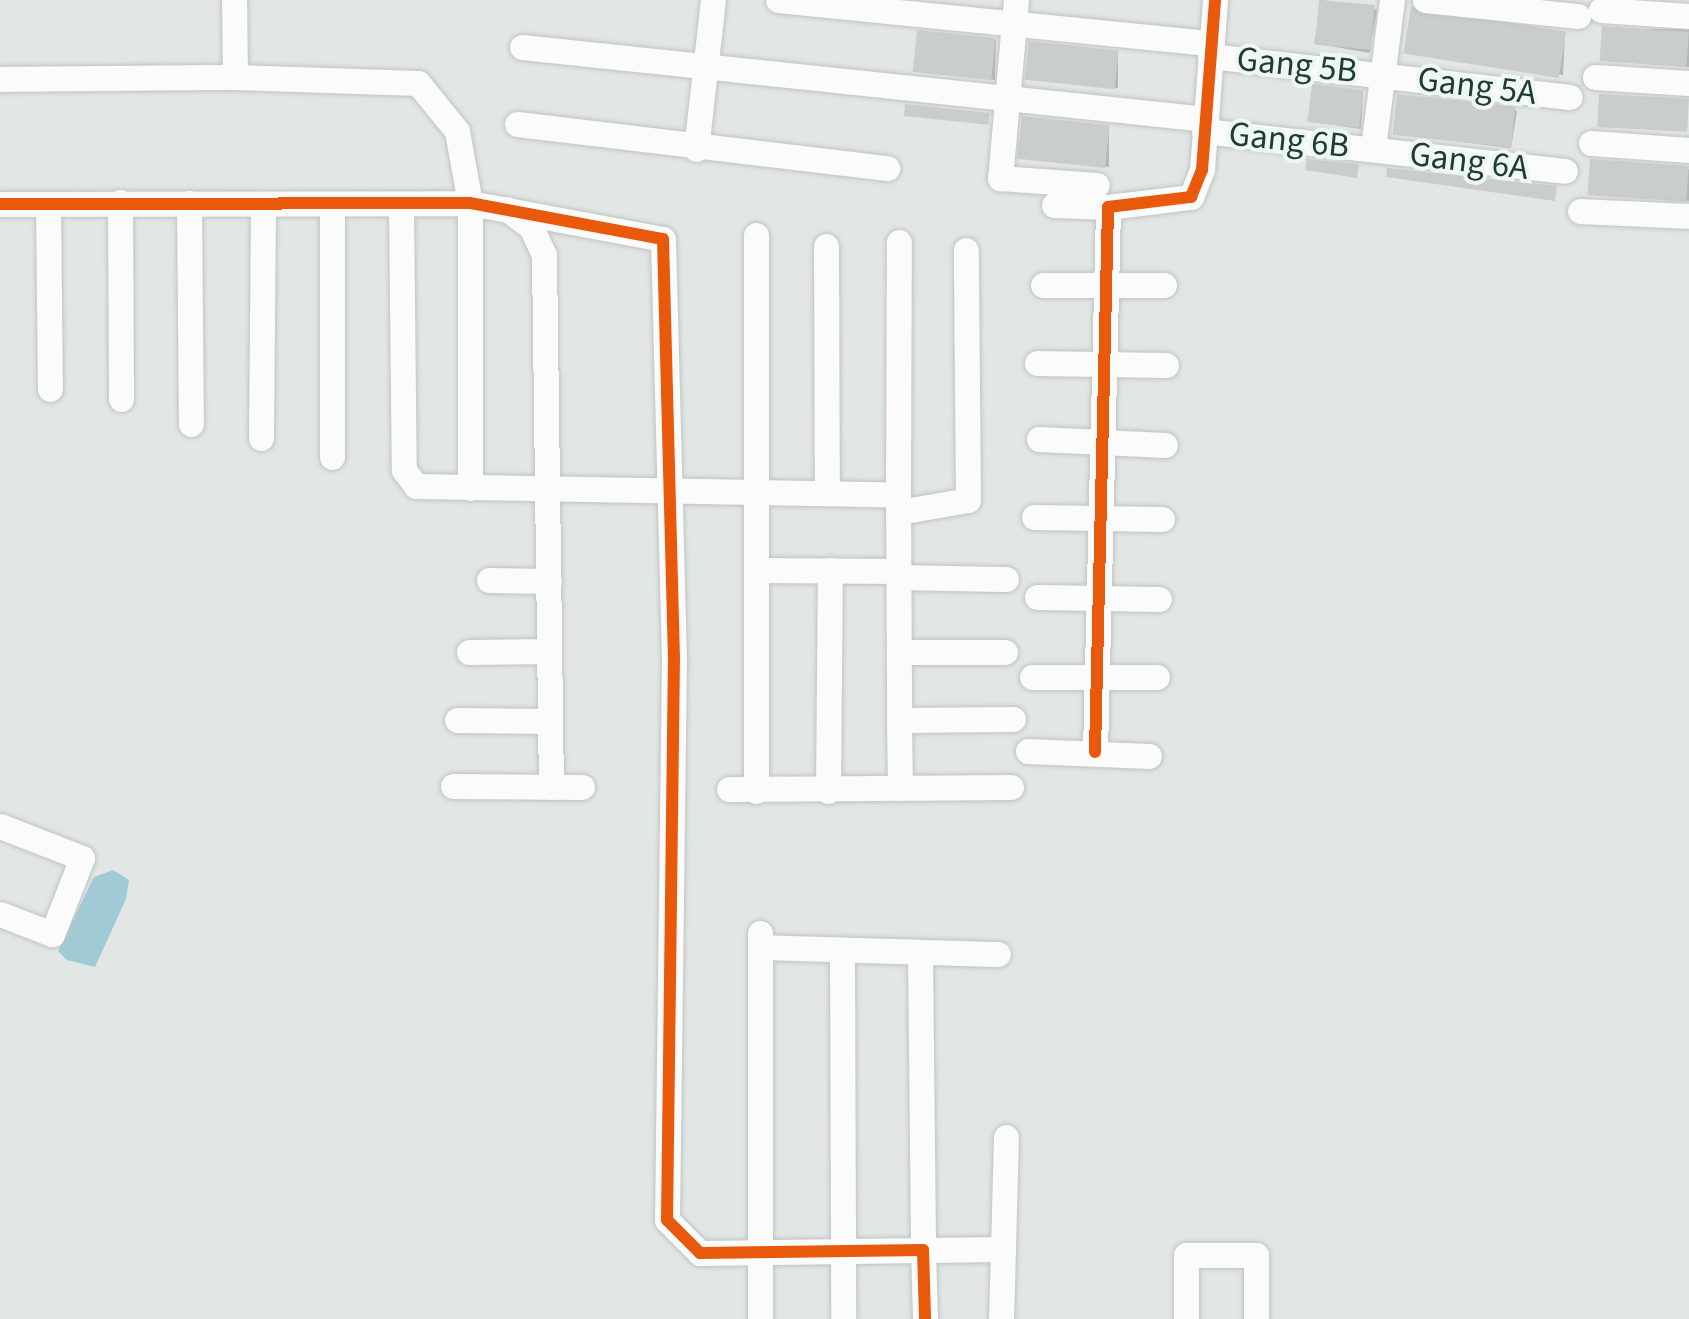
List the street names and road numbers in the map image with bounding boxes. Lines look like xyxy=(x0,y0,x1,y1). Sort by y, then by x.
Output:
street label: Gang 5B xyxy=(1235,38,1359,92)
street label: Gang 5A xyxy=(1415,58,1539,114)
street label: Gang 6B xyxy=(1227,113,1351,167)
street label: Gang 6A xyxy=(1407,133,1531,189)

